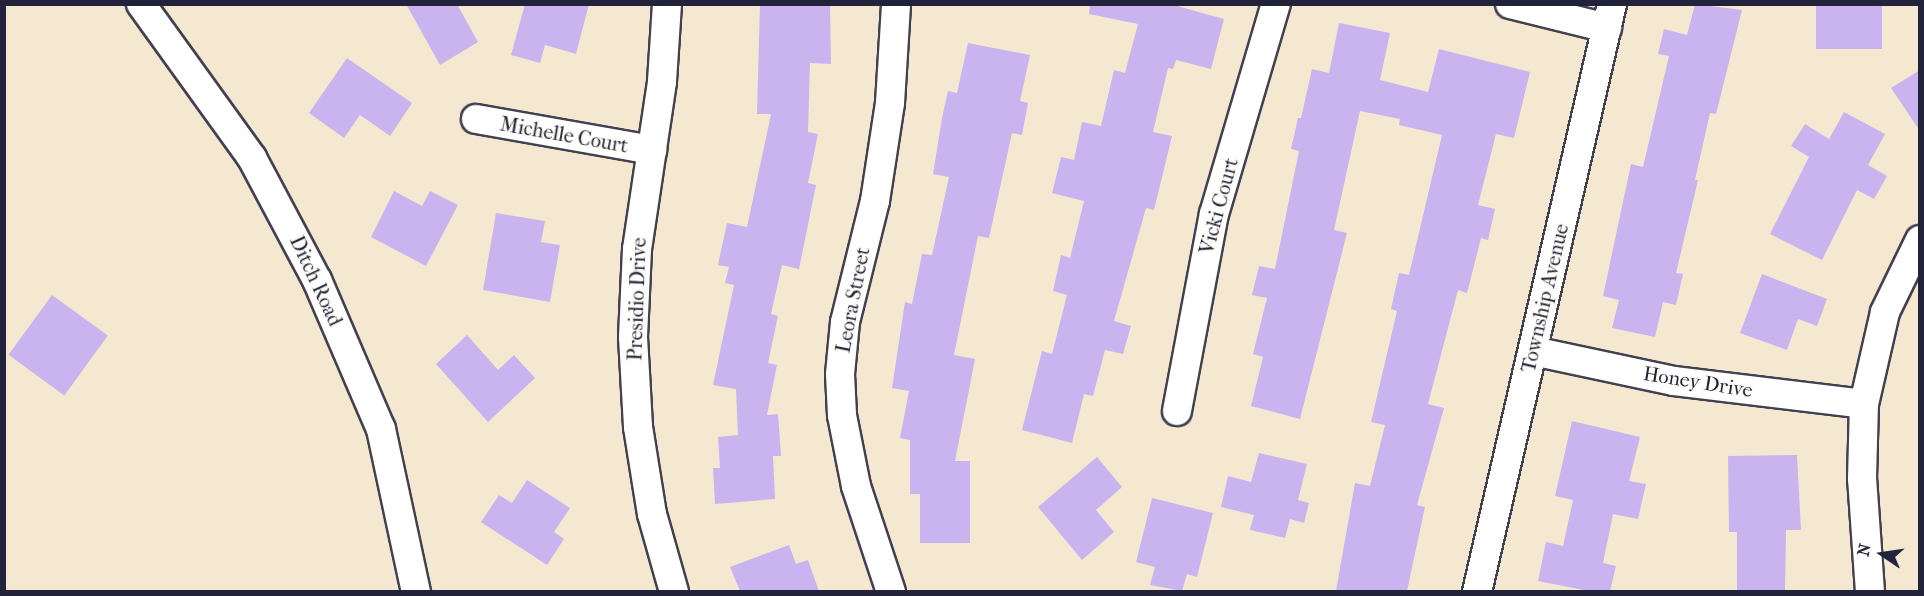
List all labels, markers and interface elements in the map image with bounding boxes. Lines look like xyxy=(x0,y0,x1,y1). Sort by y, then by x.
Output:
street label: Michelle Court xyxy=(498,112,630,158)
street label: Vicki Court xyxy=(1195,155,1243,257)
street label: Township Avenue xyxy=(1516,221,1574,375)
street label: Ditch Road xyxy=(285,232,347,330)
street label: Presidio Drive xyxy=(623,237,651,361)
street label: Leora Street xyxy=(831,245,875,355)
street label: Honey Drive xyxy=(1642,362,1754,402)
north arrow xyxy=(1852,524,1912,584)
text: N xyxy=(1853,542,1875,558)

